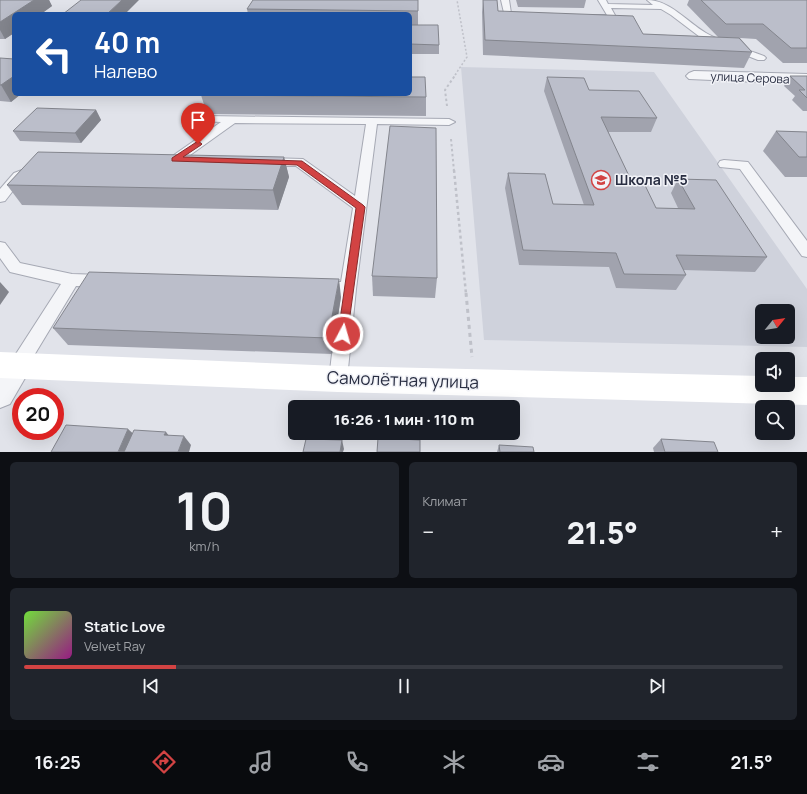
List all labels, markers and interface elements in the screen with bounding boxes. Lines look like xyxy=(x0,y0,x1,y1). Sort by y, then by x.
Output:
text: 40 m xyxy=(94,23,160,61)
icon: left xyxy=(28,28,80,80)
text: Налево xyxy=(94,59,158,83)
street label: улица Серова xyxy=(710,68,790,87)
pin xyxy=(181,103,215,144)
icon: arrive xyxy=(187,109,209,131)
school or university icon: Школа №5 xyxy=(590,169,612,191)
place label: Школа №5 xyxy=(615,170,688,189)
north arrow xyxy=(755,304,795,344)
map controls xyxy=(755,304,795,440)
position arrow xyxy=(322,313,364,355)
button: sound xyxy=(755,352,795,392)
street label: Самолётная улица xyxy=(327,365,479,394)
speed limit sign: 20 xyxy=(12,388,64,440)
button: search xyxy=(755,400,795,440)
text: 16:26 · 1 мин · 110 m xyxy=(334,409,474,430)
text: 10 xyxy=(176,475,233,546)
text: Климат xyxy=(423,492,467,510)
text: 21.5° xyxy=(567,512,638,553)
text: − xyxy=(423,517,434,547)
text: + xyxy=(770,517,783,547)
text: km/h xyxy=(189,537,219,555)
text: Static Love xyxy=(84,616,165,637)
text: Velvet Ray xyxy=(84,637,145,655)
icon: previous xyxy=(140,675,162,697)
icon: pause xyxy=(393,675,415,697)
icon: next xyxy=(646,675,668,697)
icon: directions xyxy=(150,748,178,776)
icon: music xyxy=(247,748,275,776)
icon: phone xyxy=(343,748,371,776)
icon: climate xyxy=(440,748,468,776)
icon: car xyxy=(537,748,565,776)
icon: filters xyxy=(634,748,662,776)
text: 16:25 xyxy=(34,750,81,774)
text: 21.5° xyxy=(730,750,772,774)

